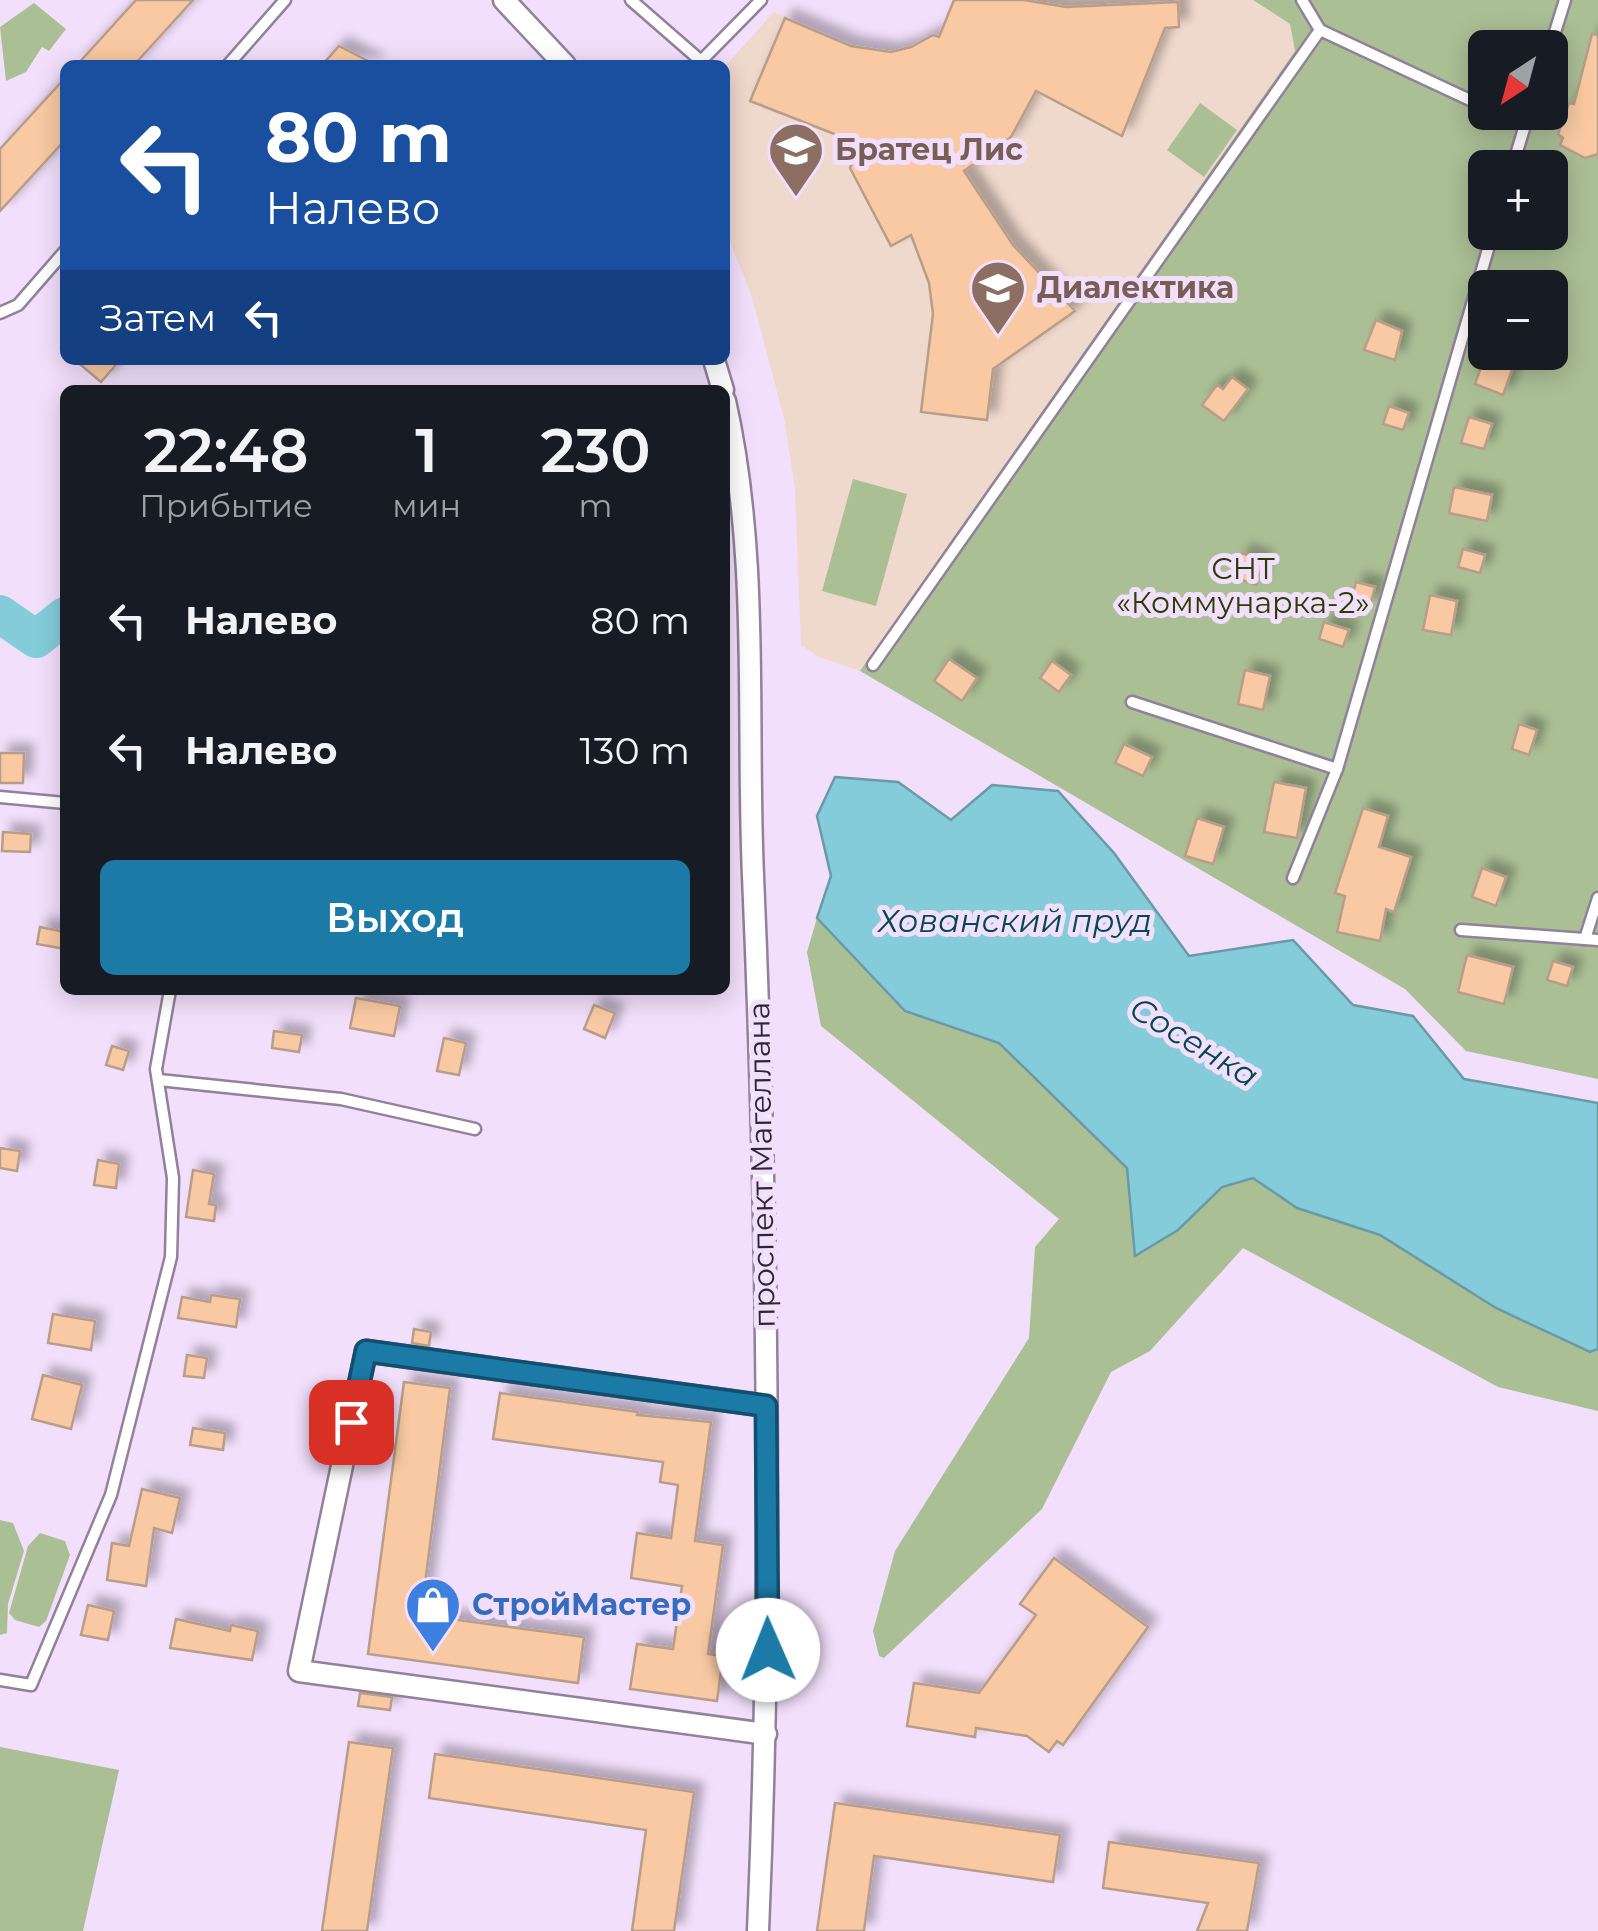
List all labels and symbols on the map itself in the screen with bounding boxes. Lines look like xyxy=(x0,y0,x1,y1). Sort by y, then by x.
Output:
north arrow xyxy=(1468,30,1568,130)
school or university icon: Братец Лис xyxy=(766,120,826,199)
place label: Братец Лис xyxy=(835,131,1023,168)
school or university icon: Диалектика xyxy=(968,258,1028,337)
place label: Диалектика xyxy=(1037,269,1234,306)
park label: СНТ «Коммунарка-2» xyxy=(1116,550,1370,621)
water label: Хованский пруд xyxy=(877,901,1152,940)
water label: Сосенка xyxy=(1123,988,1266,1095)
street label: проспект Магеллана xyxy=(740,1002,783,1328)
pin xyxy=(309,1380,394,1465)
shop icon: СтройМастер xyxy=(403,1575,463,1654)
place label: СтройМастер xyxy=(472,1586,691,1623)
position arrow xyxy=(716,1598,820,1702)

